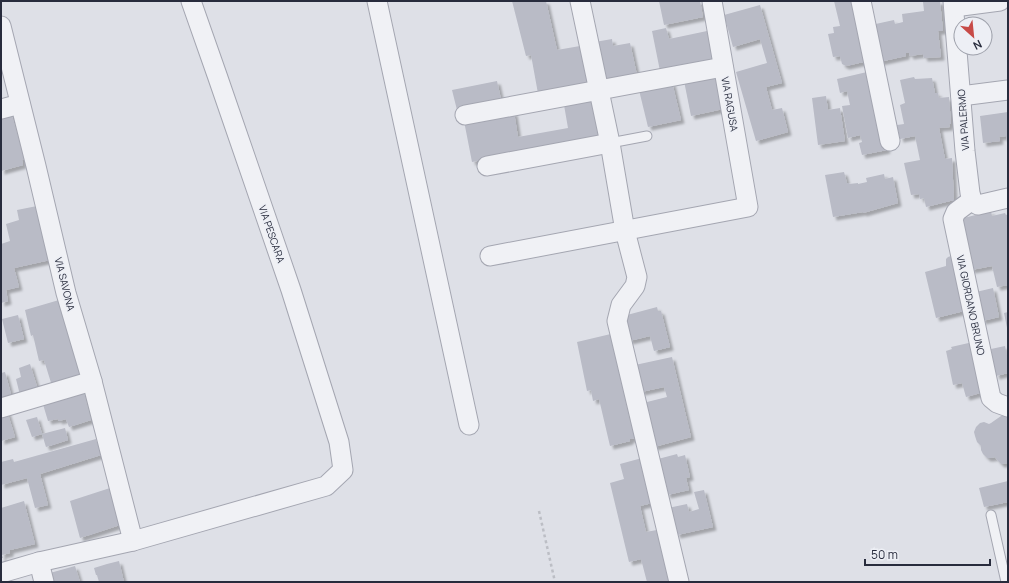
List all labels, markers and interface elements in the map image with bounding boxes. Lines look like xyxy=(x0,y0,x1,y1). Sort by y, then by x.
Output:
north arrow xyxy=(953,16,993,56)
text: N xyxy=(971,37,985,54)
street label: VIA RAGUSA xyxy=(718,75,742,133)
street label: VIA PALERMO xyxy=(954,89,972,151)
street label: VIA PESCARA xyxy=(256,203,289,265)
street label: VIA GIORDANO BRUNO xyxy=(954,254,988,356)
street label: VIA SAVONA xyxy=(52,256,79,313)
scale bar xyxy=(865,541,990,567)
text: 50 m xyxy=(871,546,898,563)

